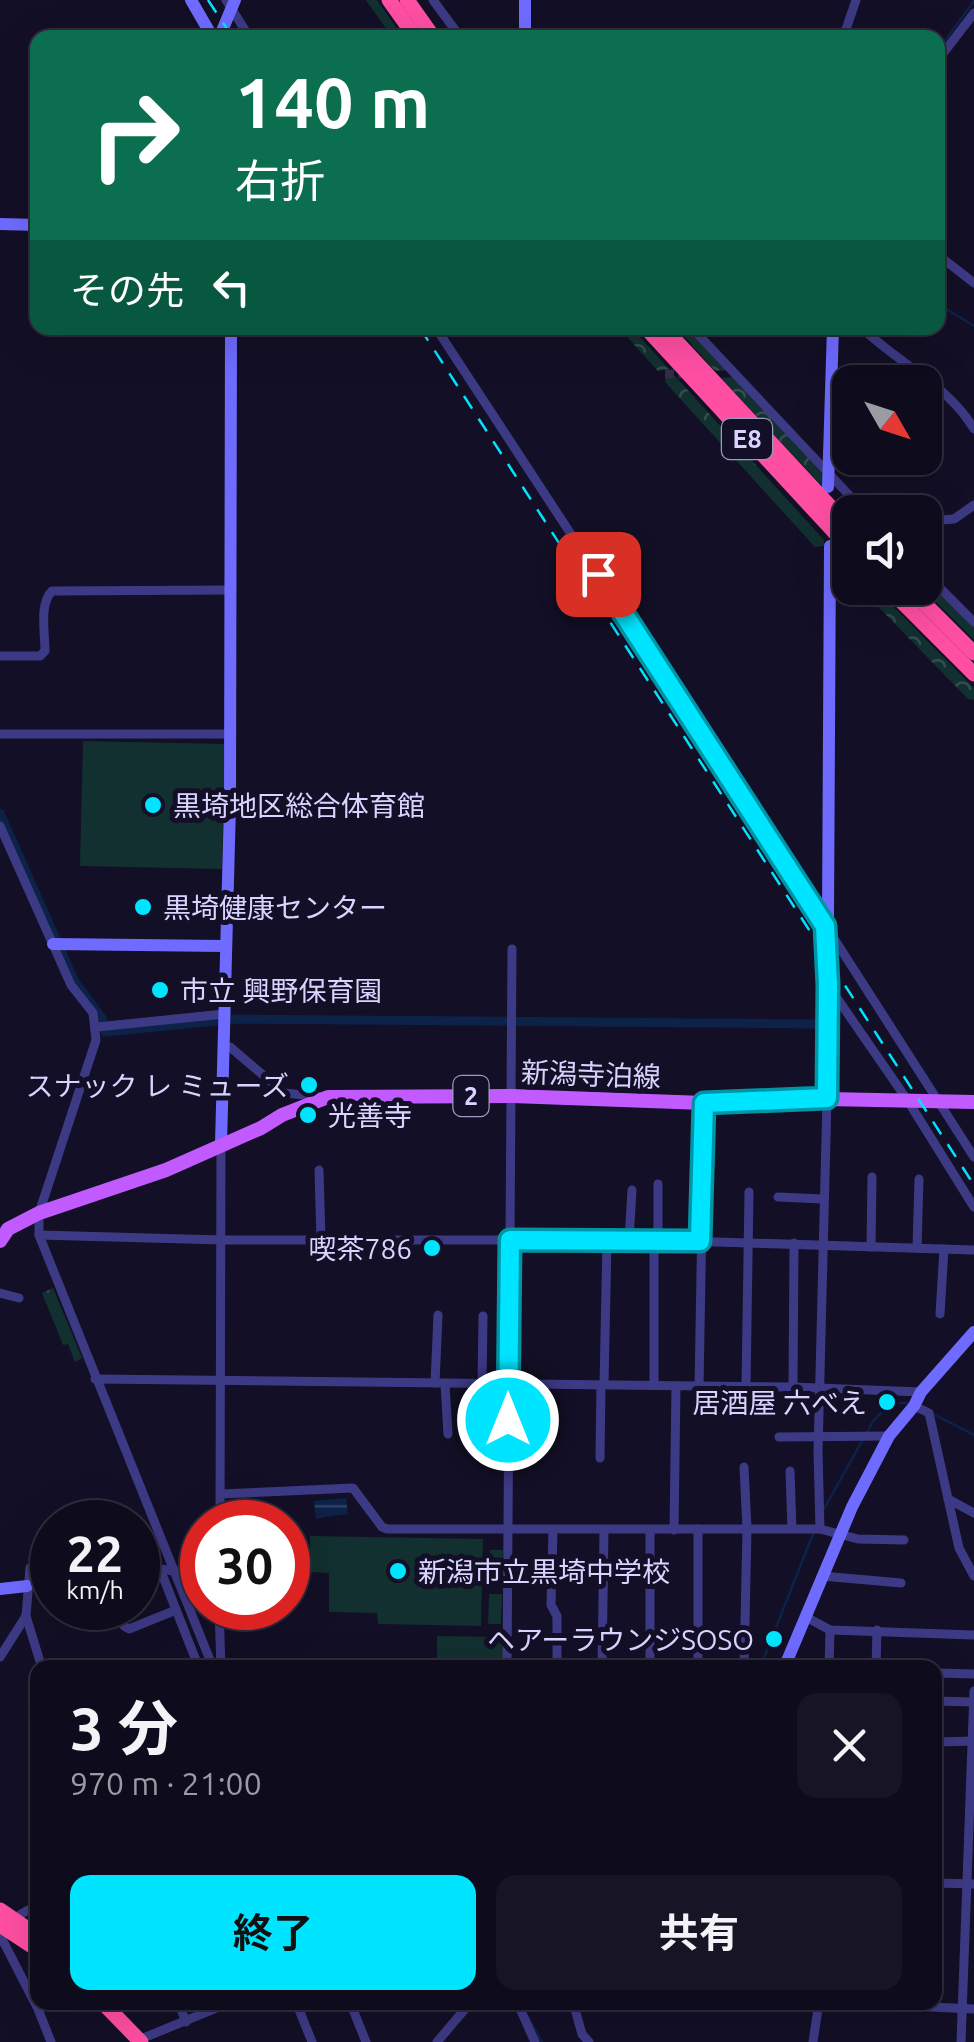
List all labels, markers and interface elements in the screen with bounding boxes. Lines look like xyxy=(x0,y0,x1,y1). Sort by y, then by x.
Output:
text: 140 m xyxy=(235,63,430,141)
icon: right xyxy=(70,70,200,200)
text: 右折 xyxy=(235,155,325,206)
icon: left xyxy=(204,260,259,315)
text: その先 xyxy=(70,269,184,311)
north arrow xyxy=(832,365,942,475)
map controls xyxy=(832,365,942,605)
road number: E8 xyxy=(722,419,772,459)
button: sound xyxy=(832,495,942,605)
pin xyxy=(556,532,641,617)
icon: arrive xyxy=(571,547,626,602)
place label: 黒埼地区総合体育館 xyxy=(173,790,425,821)
marker: 黒埼地区総合体育館 xyxy=(142,794,164,816)
place label: 黒埼健康センター xyxy=(163,892,387,923)
marker: 黒埼健康センター xyxy=(132,896,154,918)
place label: 市立 興野保育園 xyxy=(180,975,382,1006)
marker: 市立 興野保育園 xyxy=(149,979,171,1001)
street label: 新潟寺泊線 xyxy=(520,1056,662,1092)
place label: スナック レ ミューズ xyxy=(26,1070,289,1101)
marker: スナック レ ミューズ xyxy=(298,1074,320,1096)
road number: 2 xyxy=(454,1076,488,1116)
place label: 光善寺 xyxy=(328,1100,412,1131)
marker: 光善寺 xyxy=(297,1104,319,1126)
place label: 喫茶786 xyxy=(309,1233,412,1264)
marker: 喫茶786 xyxy=(421,1237,443,1259)
position arrow xyxy=(456,1368,560,1472)
place label: 居酒屋 六べえ xyxy=(693,1387,867,1418)
marker: 居酒屋 六べえ xyxy=(876,1391,898,1413)
speed limit sign: 30 xyxy=(180,1500,310,1630)
text: 22 xyxy=(67,1525,123,1581)
place label: 新潟市立黒埼中学校 xyxy=(418,1556,670,1587)
marker: 新潟市立黒埼中学校 xyxy=(387,1560,409,1582)
text: km/h xyxy=(66,1576,124,1604)
place label: ヘアーラウンジSOSO xyxy=(487,1624,754,1655)
marker: ヘアーラウンジSOSO xyxy=(763,1628,785,1650)
button: close xyxy=(797,1693,902,1798)
text: 3 分 xyxy=(70,1694,178,1761)
text: 970 m · 21:00 xyxy=(70,1765,262,1801)
button: 終了 xyxy=(70,1875,476,1990)
button: 共有 xyxy=(496,1875,902,1990)

